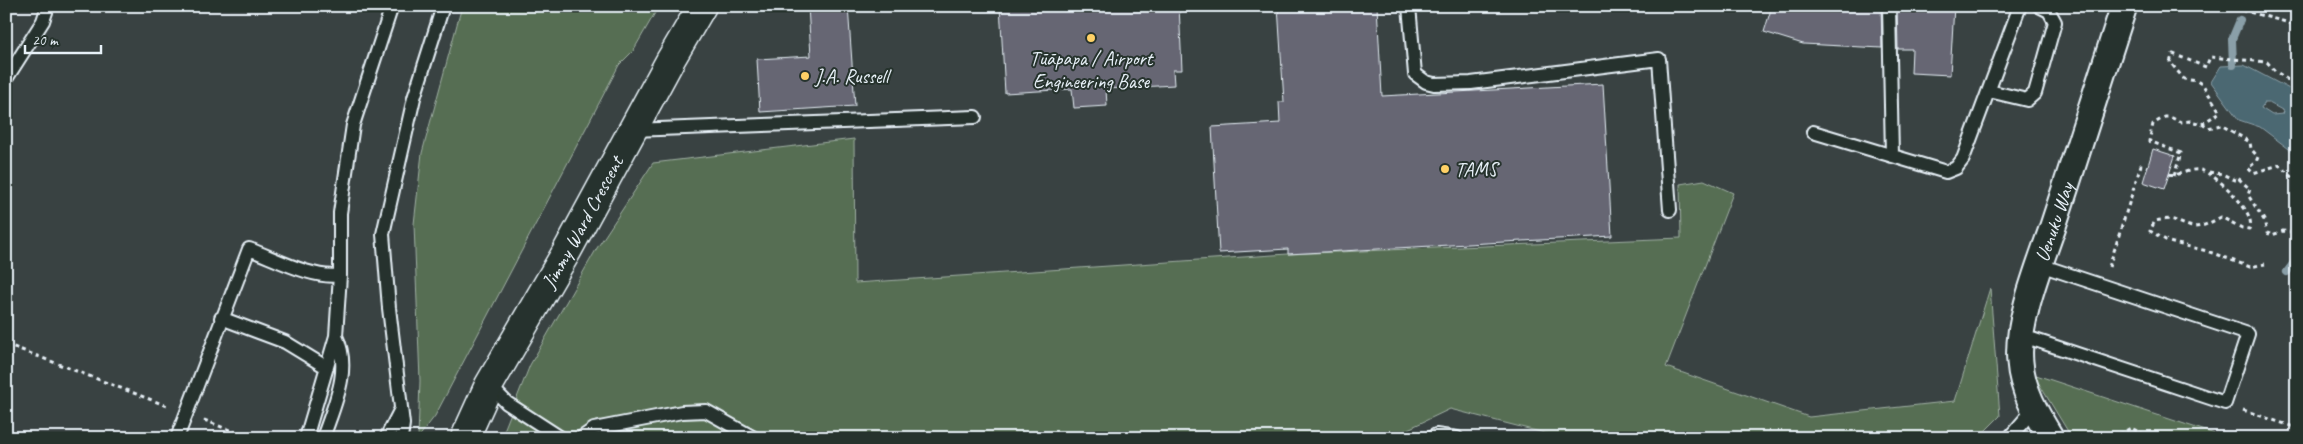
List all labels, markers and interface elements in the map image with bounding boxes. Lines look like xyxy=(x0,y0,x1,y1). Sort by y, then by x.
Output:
scale bar xyxy=(25,22,101,54)
text: 20 m xyxy=(32,31,59,50)
marker: Tūāpapa / Airport Engineering Base xyxy=(1085,32,1097,44)
place label: Tūāpapa / Airport Engineering Base xyxy=(1030,46,1155,94)
place label: J.A. Russell xyxy=(814,64,892,89)
marker: J.A. Russell xyxy=(799,70,811,82)
street label: Jimmy Ward Crescent xyxy=(535,150,630,293)
place label: TAMS xyxy=(1455,157,1500,182)
marker: TAMS xyxy=(1439,163,1451,175)
street label: Uenuku Way xyxy=(2029,177,2080,265)

